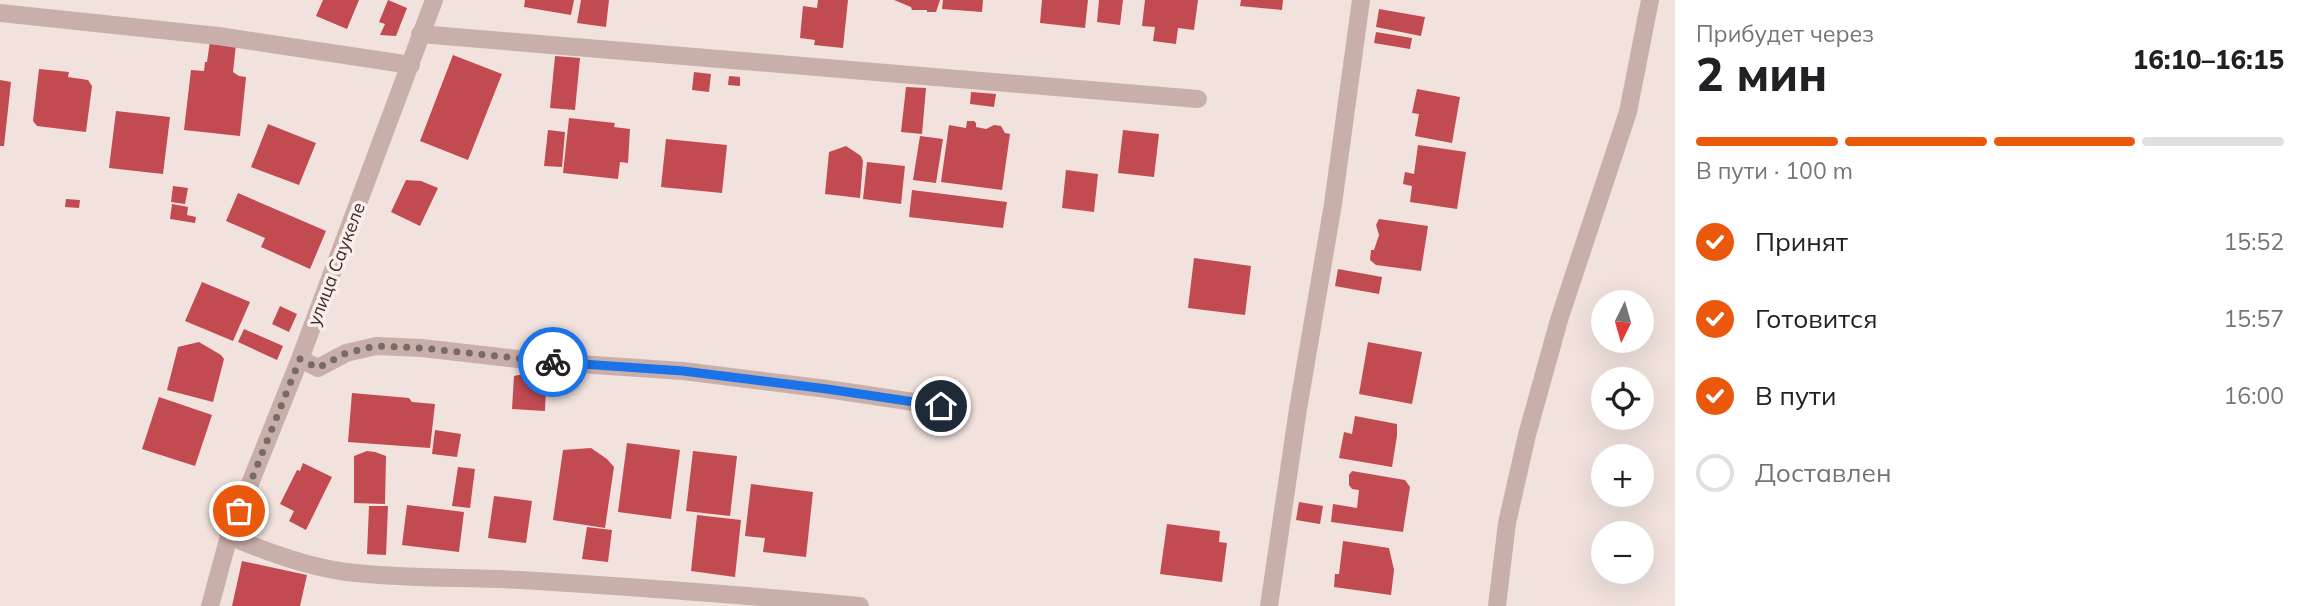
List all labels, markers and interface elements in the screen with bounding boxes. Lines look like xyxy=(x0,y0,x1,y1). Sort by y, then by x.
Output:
text: Прибудет через xyxy=(1696,19,1874,48)
text: 16:10–16:15 xyxy=(2133,43,2284,76)
text: 2 мин xyxy=(1696,45,1827,103)
text: В пути · 100 m xyxy=(1696,156,1853,185)
street label: улица Саукеле xyxy=(302,199,370,329)
icon: check xyxy=(1696,223,1734,261)
text: Принят xyxy=(1755,225,1848,258)
text: 15:52 xyxy=(2224,227,2284,256)
north arrow xyxy=(1591,290,1654,354)
map controls xyxy=(1591,290,1654,584)
icon: check xyxy=(1696,300,1734,338)
text: Готовится xyxy=(1755,302,1878,335)
text: 15:57 xyxy=(2224,304,2284,333)
courier xyxy=(518,327,588,397)
icon: bike xyxy=(534,343,572,381)
button: locate xyxy=(1591,367,1654,430)
pin xyxy=(911,376,971,436)
icon: check xyxy=(1696,377,1734,415)
text: В пути xyxy=(1755,379,1836,412)
text: 16:00 xyxy=(2224,381,2284,410)
icon: home xyxy=(922,387,960,425)
button: + xyxy=(1591,444,1654,507)
text: Доставлен xyxy=(1755,456,1892,489)
pin xyxy=(209,481,269,541)
icon: bag xyxy=(220,492,258,530)
button: − xyxy=(1591,521,1654,584)

